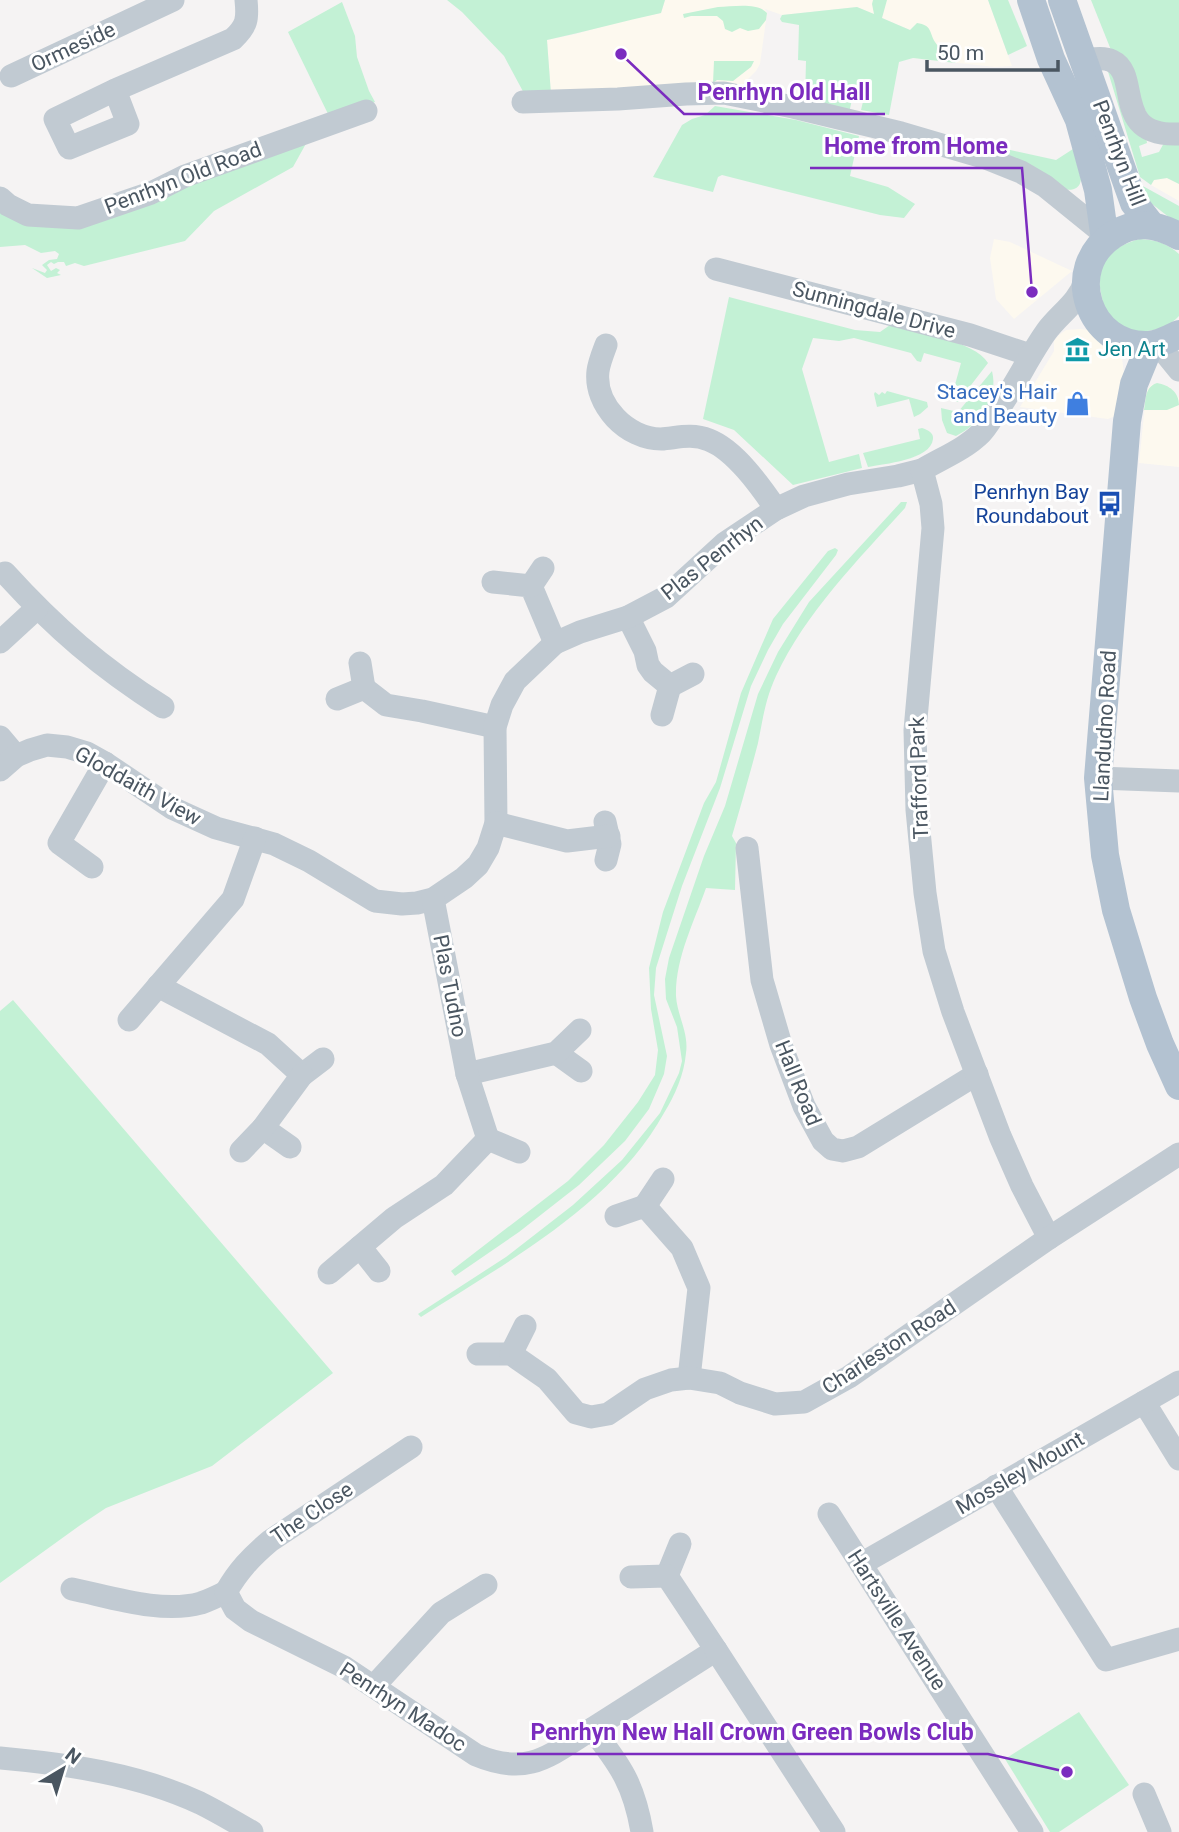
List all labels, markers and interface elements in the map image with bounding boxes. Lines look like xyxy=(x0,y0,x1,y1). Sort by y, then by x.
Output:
street label: Ormeside xyxy=(27,17,119,77)
scale bar xyxy=(927,28,1058,72)
text: 50 m xyxy=(937,41,984,65)
callout: Penrhyn Old Hall xyxy=(684,70,885,114)
text: Penrhyn Old Hall xyxy=(698,79,870,106)
street label: Penrhyn Hill xyxy=(1088,97,1150,209)
callout: Home from Home xyxy=(810,124,1022,168)
text: Home from Home xyxy=(824,133,1008,160)
street label: Penrhyn Old Road xyxy=(101,137,265,219)
street label: Sunningdale Drive xyxy=(790,277,958,343)
museum icon: Jen Art xyxy=(1064,335,1092,363)
place label: Jen Art xyxy=(1098,337,1166,361)
place label: Stacey's Hair and Beauty xyxy=(937,380,1057,428)
shop icon: Stacey's Hair and Beauty xyxy=(1063,390,1091,418)
place label: Penrhyn Bay Roundabout xyxy=(973,480,1089,528)
bus stop icon: Penrhyn Bay Roundabout xyxy=(1095,490,1123,518)
street label: Plas Penrhyn xyxy=(657,511,767,605)
street label: Llandudno Road xyxy=(1089,650,1121,802)
street label: Trafford Park xyxy=(905,716,933,840)
street label: Gloddaith View xyxy=(71,741,206,831)
street label: Plas Tudno xyxy=(428,933,472,1039)
street label: Hall Road xyxy=(770,1037,826,1129)
street label: Charleston Road xyxy=(818,1295,960,1399)
street label: Mossley Mount xyxy=(952,1427,1088,1519)
street label: The Close xyxy=(267,1477,357,1549)
street label: Hartsville Avenue xyxy=(843,1545,951,1695)
street label: Penrhyn Madoc xyxy=(335,1657,471,1757)
callout: Penrhyn New Hall Crown Green Bowls Club xyxy=(517,1710,988,1754)
text: Penrhyn New Hall Crown Green Bowls Club xyxy=(530,1719,974,1746)
north arrow xyxy=(28,1734,98,1804)
text: N xyxy=(61,1743,86,1769)

